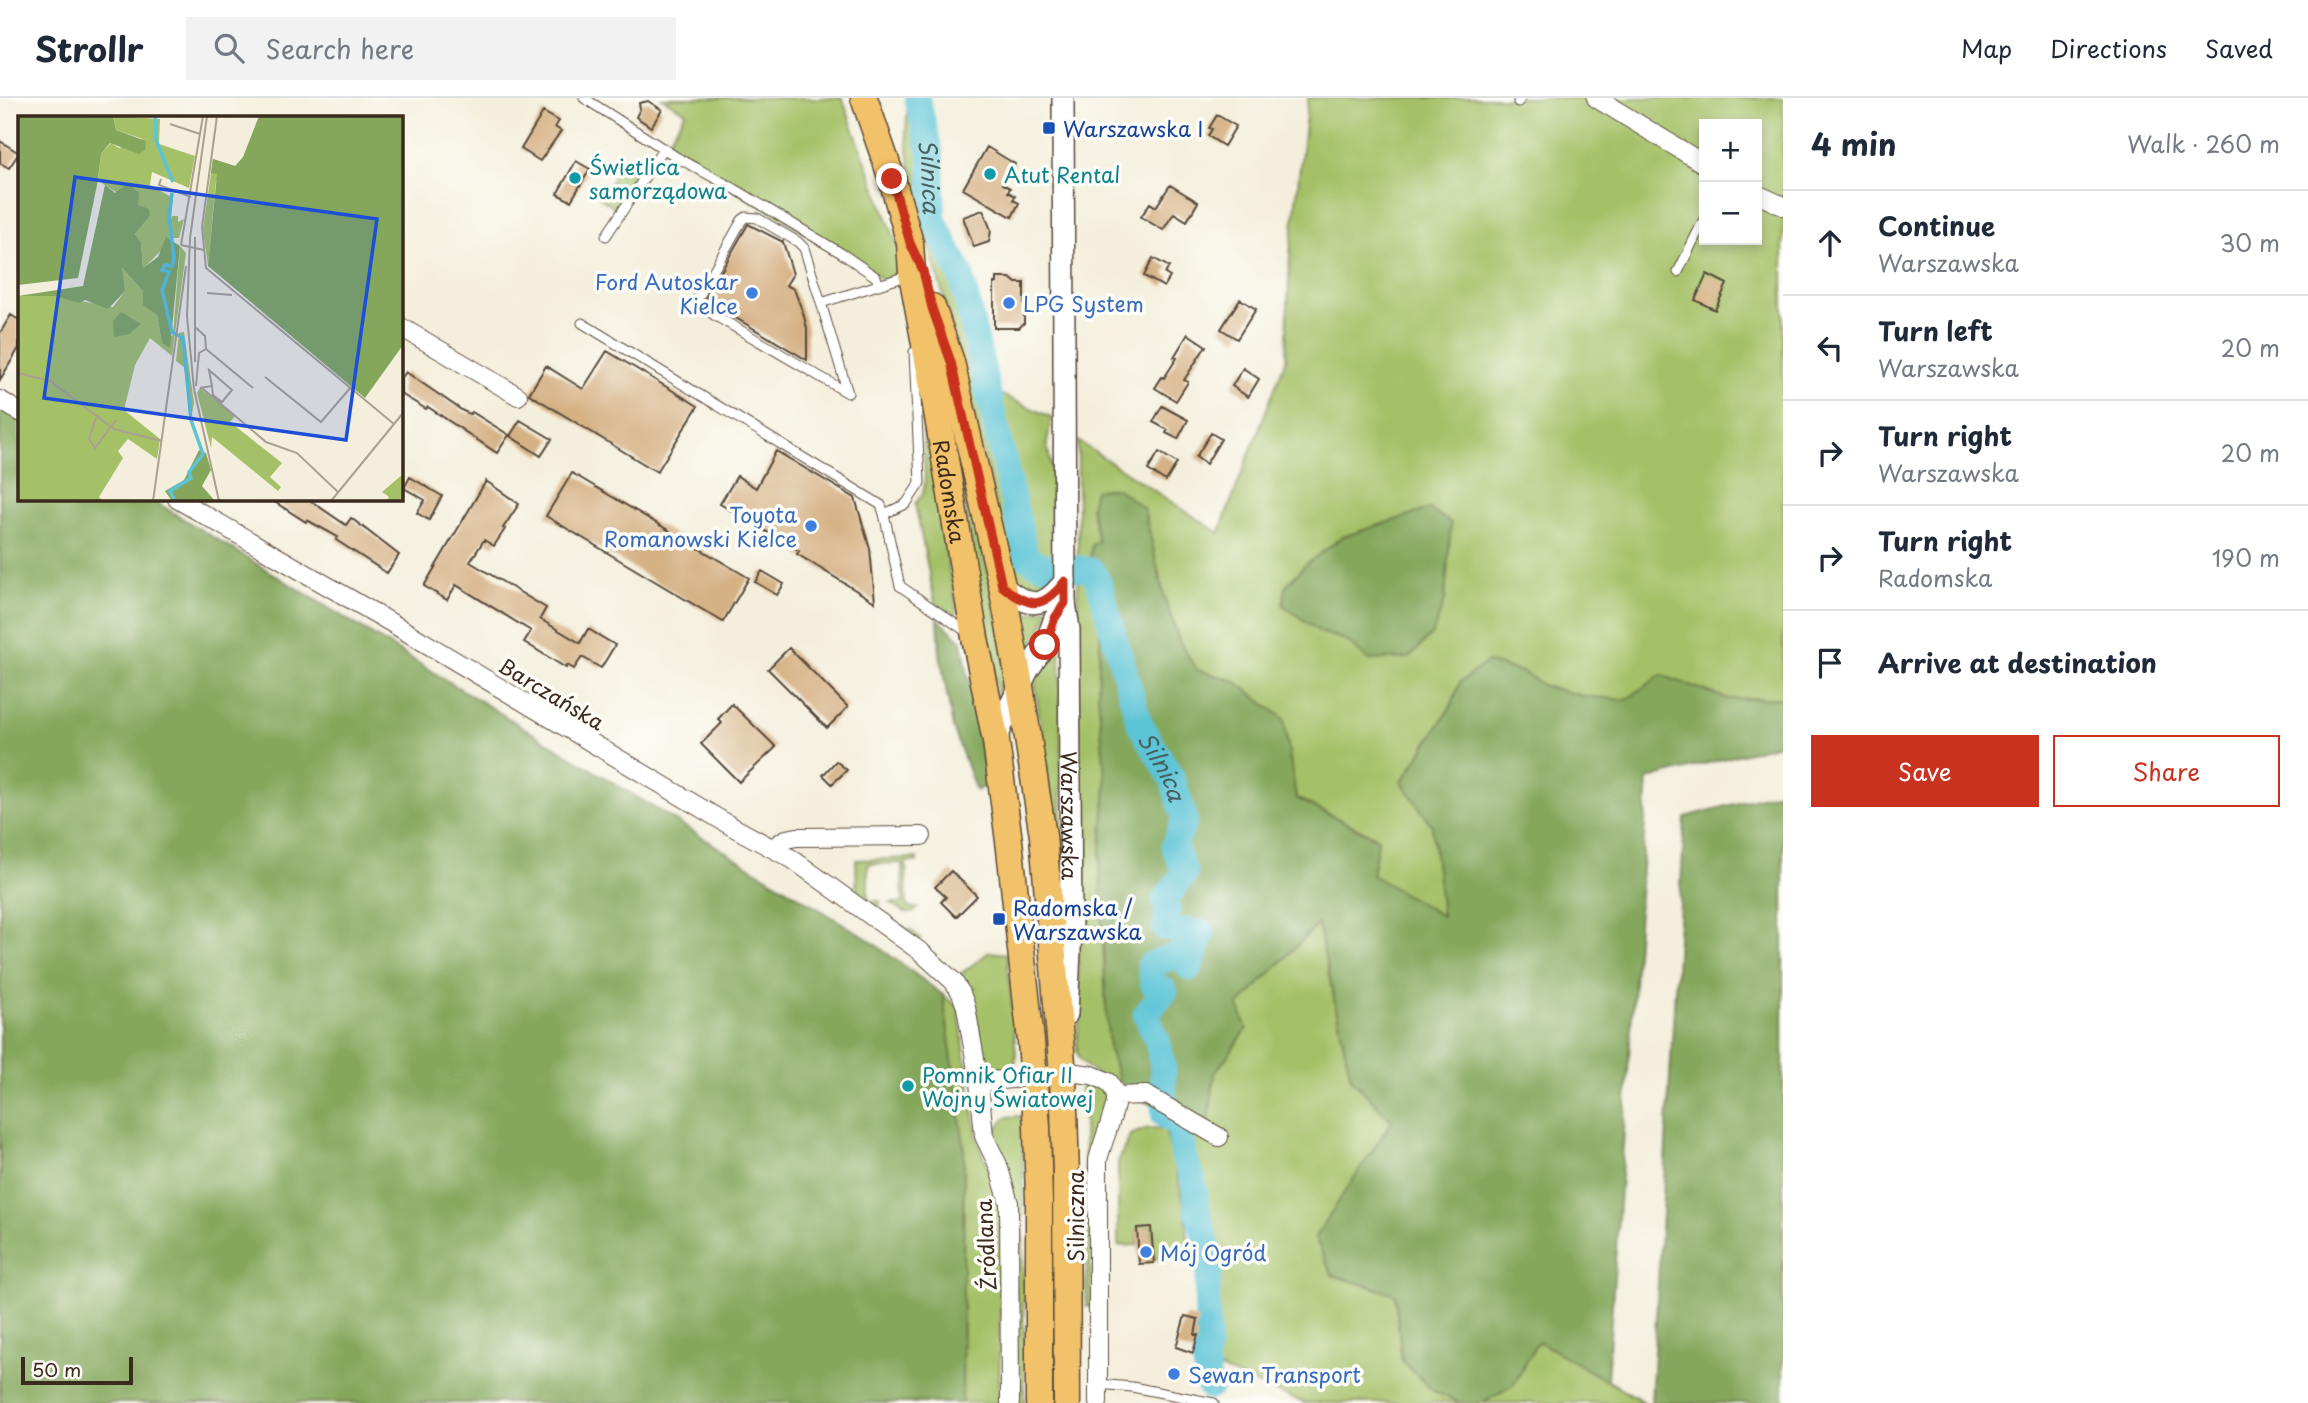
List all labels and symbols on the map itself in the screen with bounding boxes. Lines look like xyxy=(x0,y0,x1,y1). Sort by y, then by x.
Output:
place label: Warszawska I xyxy=(1063,112,1203,144)
inset map xyxy=(18,116,402,500)
marker: Warszawska I xyxy=(1041,120,1057,136)
water label: Silnica xyxy=(910,135,950,215)
place label: Świetlica samorządowa xyxy=(589,150,727,206)
place label: Atut Rental xyxy=(1004,158,1120,190)
route end xyxy=(876,163,907,194)
marker: Atut Rental xyxy=(982,166,998,182)
marker: Świetlica samorządowa xyxy=(567,170,583,186)
place label: Ford Autoskar Kielce xyxy=(595,265,739,321)
marker: Ford Autoskar Kielce xyxy=(744,285,760,301)
place label: LPG System xyxy=(1023,287,1144,319)
marker: LPG System xyxy=(1001,295,1017,311)
street label: Radomska xyxy=(926,437,975,546)
place label: Toyota Romanowski Kielce xyxy=(604,498,797,554)
marker: Toyota Romanowski Kielce xyxy=(803,518,819,534)
route start xyxy=(1029,629,1060,660)
street label: Barczańska xyxy=(493,649,611,737)
water label: Silnica xyxy=(1130,725,1196,806)
street label: Warszawska xyxy=(1054,751,1087,880)
place label: Radomska / Warszawska xyxy=(1013,891,1142,947)
marker: Radomska / Warszawska xyxy=(991,911,1007,927)
place label: Pomnik Ofiar II Wojny Światowej xyxy=(922,1058,1093,1114)
marker: Pomnik Ofiar II Wojny Światowej xyxy=(900,1078,916,1094)
street label: Silniczna xyxy=(1059,1170,1091,1262)
street label: Źródlana xyxy=(967,1198,1003,1292)
place label: Mój Ogród xyxy=(1160,1236,1266,1268)
marker: Mój Ogród xyxy=(1138,1244,1154,1260)
scale bar xyxy=(21,1354,133,1386)
place label: Sewan Transport xyxy=(1188,1358,1361,1390)
marker: Sewan Transport xyxy=(1166,1366,1182,1382)

